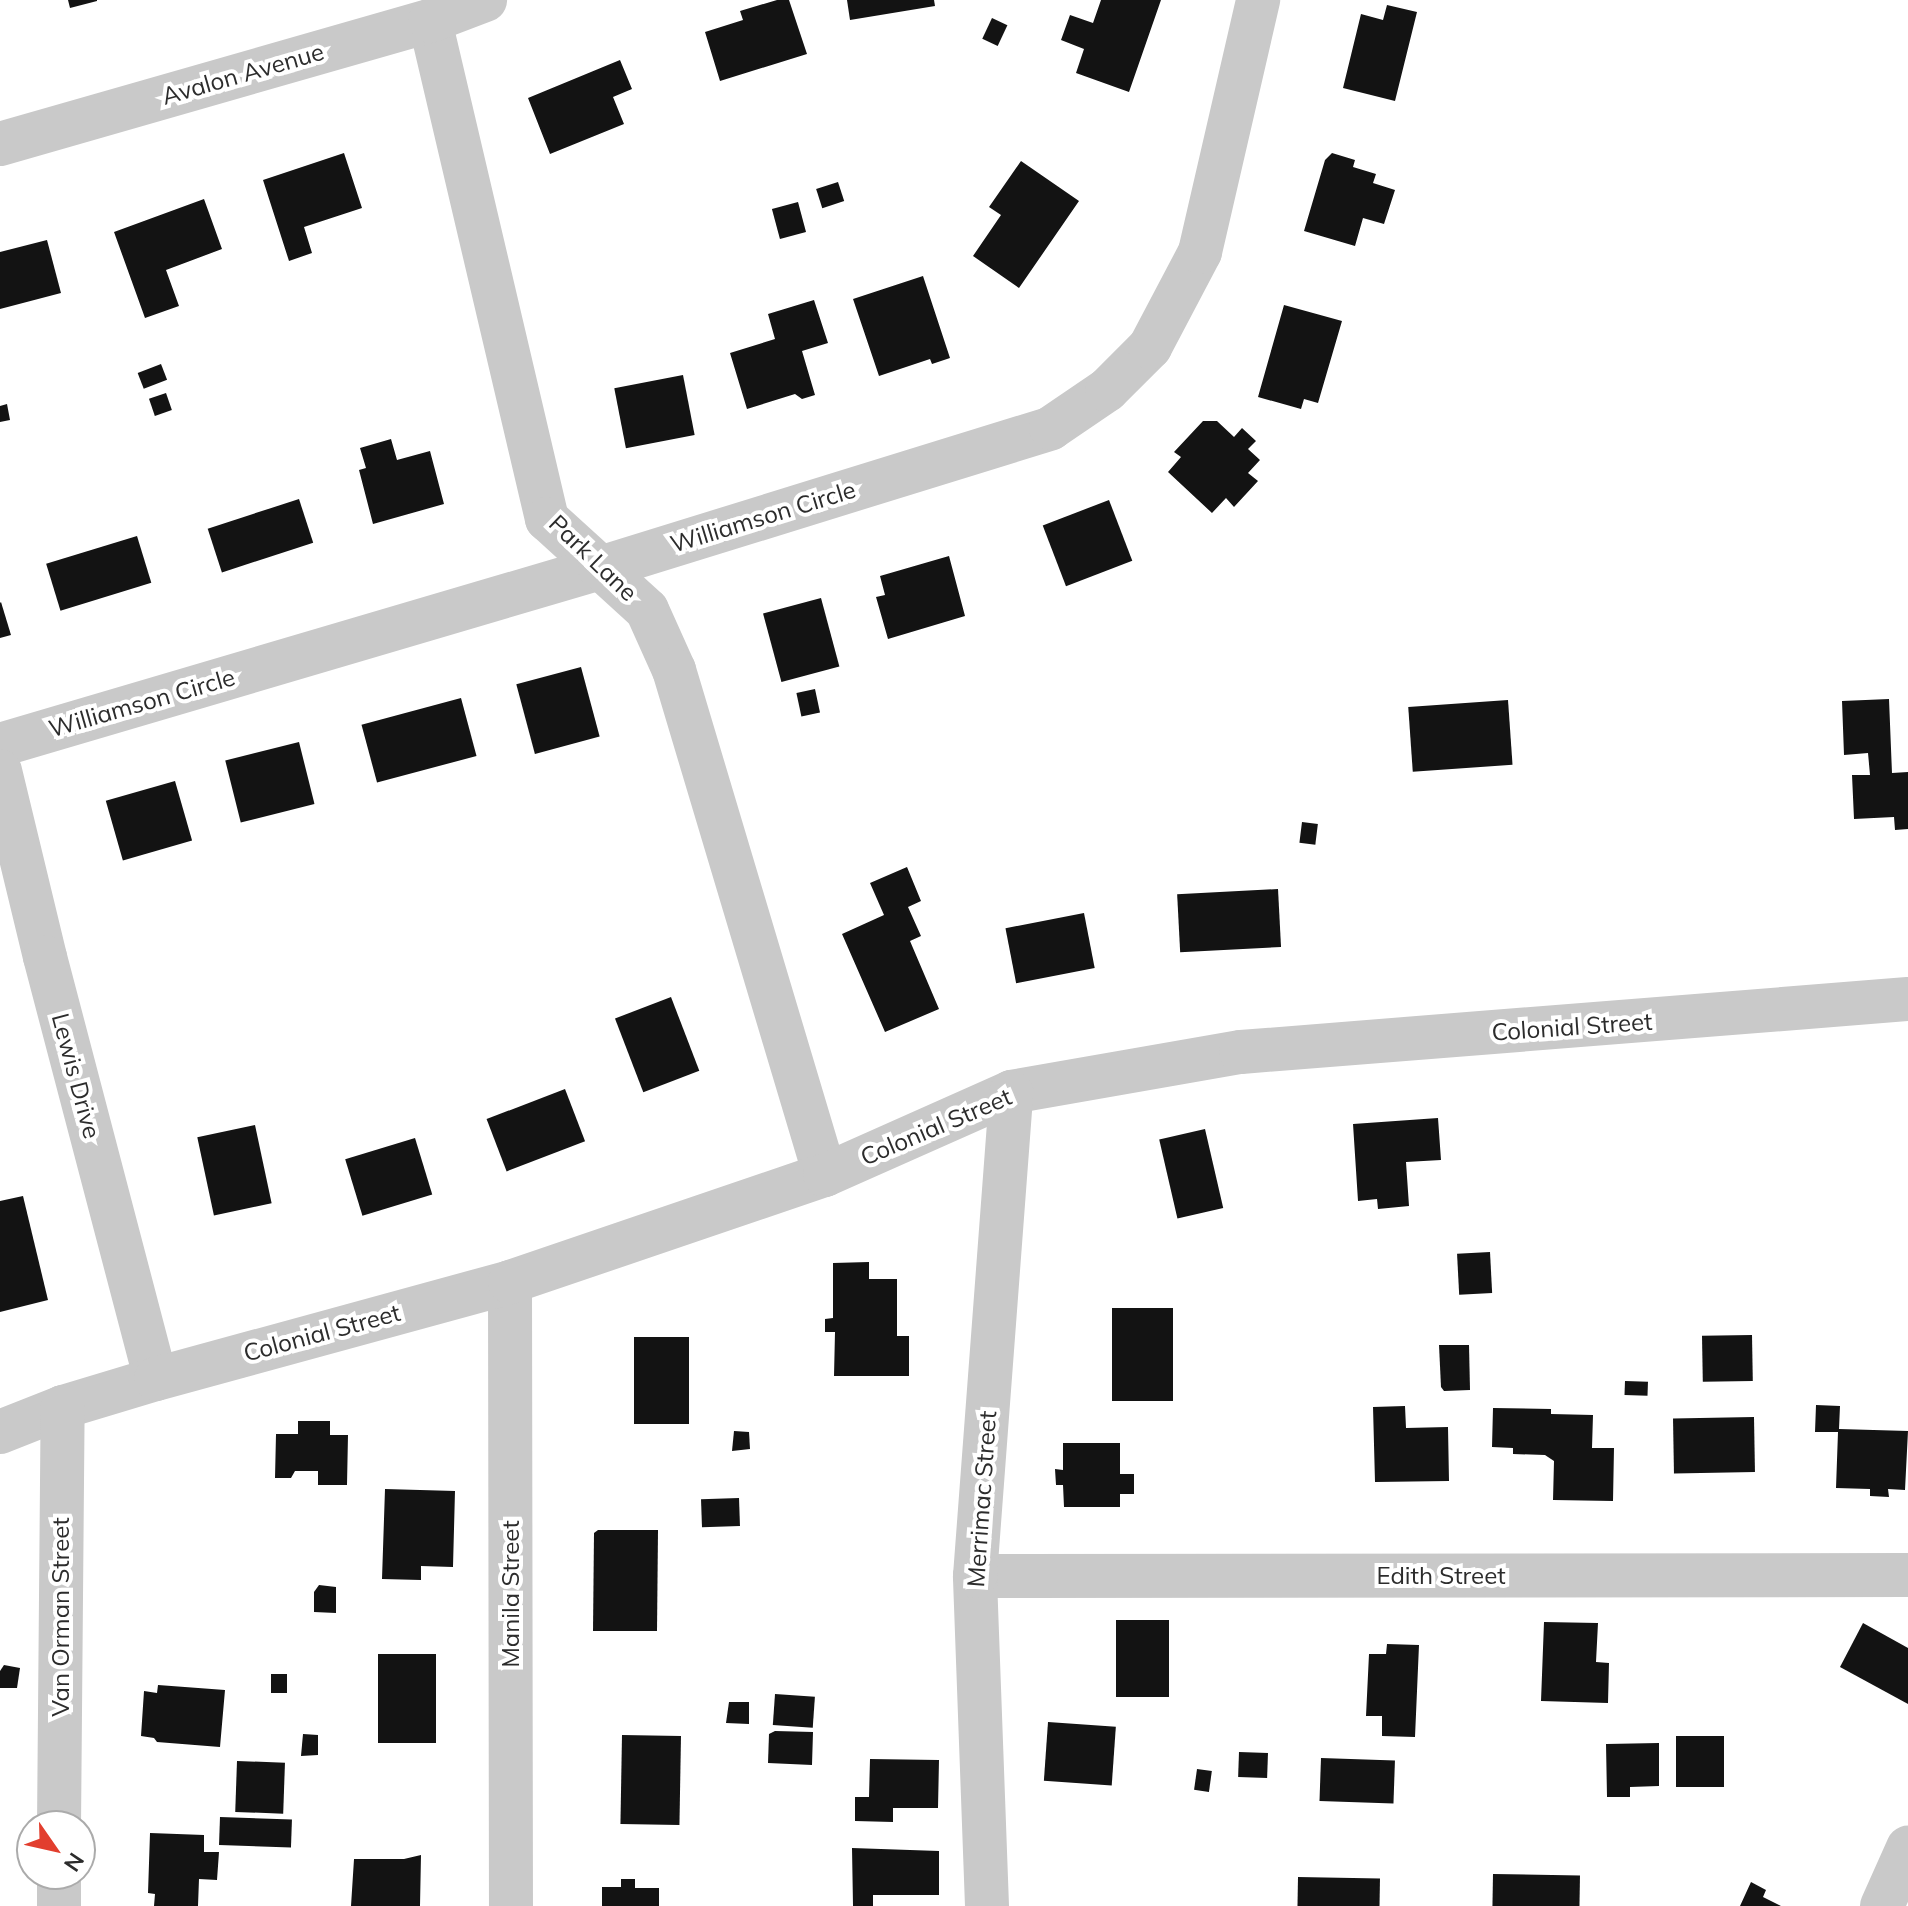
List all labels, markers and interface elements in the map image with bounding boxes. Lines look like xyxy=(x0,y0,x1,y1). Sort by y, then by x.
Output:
street label: Avalon Avenue xyxy=(159,37,327,111)
street label: Williamson Circle xyxy=(667,475,859,559)
street label: Park Lane xyxy=(543,509,643,607)
street label: Williamson Circle xyxy=(46,663,238,743)
street label: Colonial Street xyxy=(1491,1007,1653,1047)
street label: Lewis Drive xyxy=(45,1010,107,1142)
street label: Colonial Street xyxy=(856,1082,1016,1172)
street label: Colonial Street xyxy=(240,1298,404,1368)
street label: Merrimac Street xyxy=(961,1410,1003,1588)
street label: Van Orman Street xyxy=(47,1517,75,1717)
street label: Manila Street xyxy=(497,1520,525,1668)
street label: Edith Street xyxy=(1376,1562,1506,1590)
north arrow xyxy=(16,1810,96,1890)
text: N xyxy=(58,1848,90,1877)

